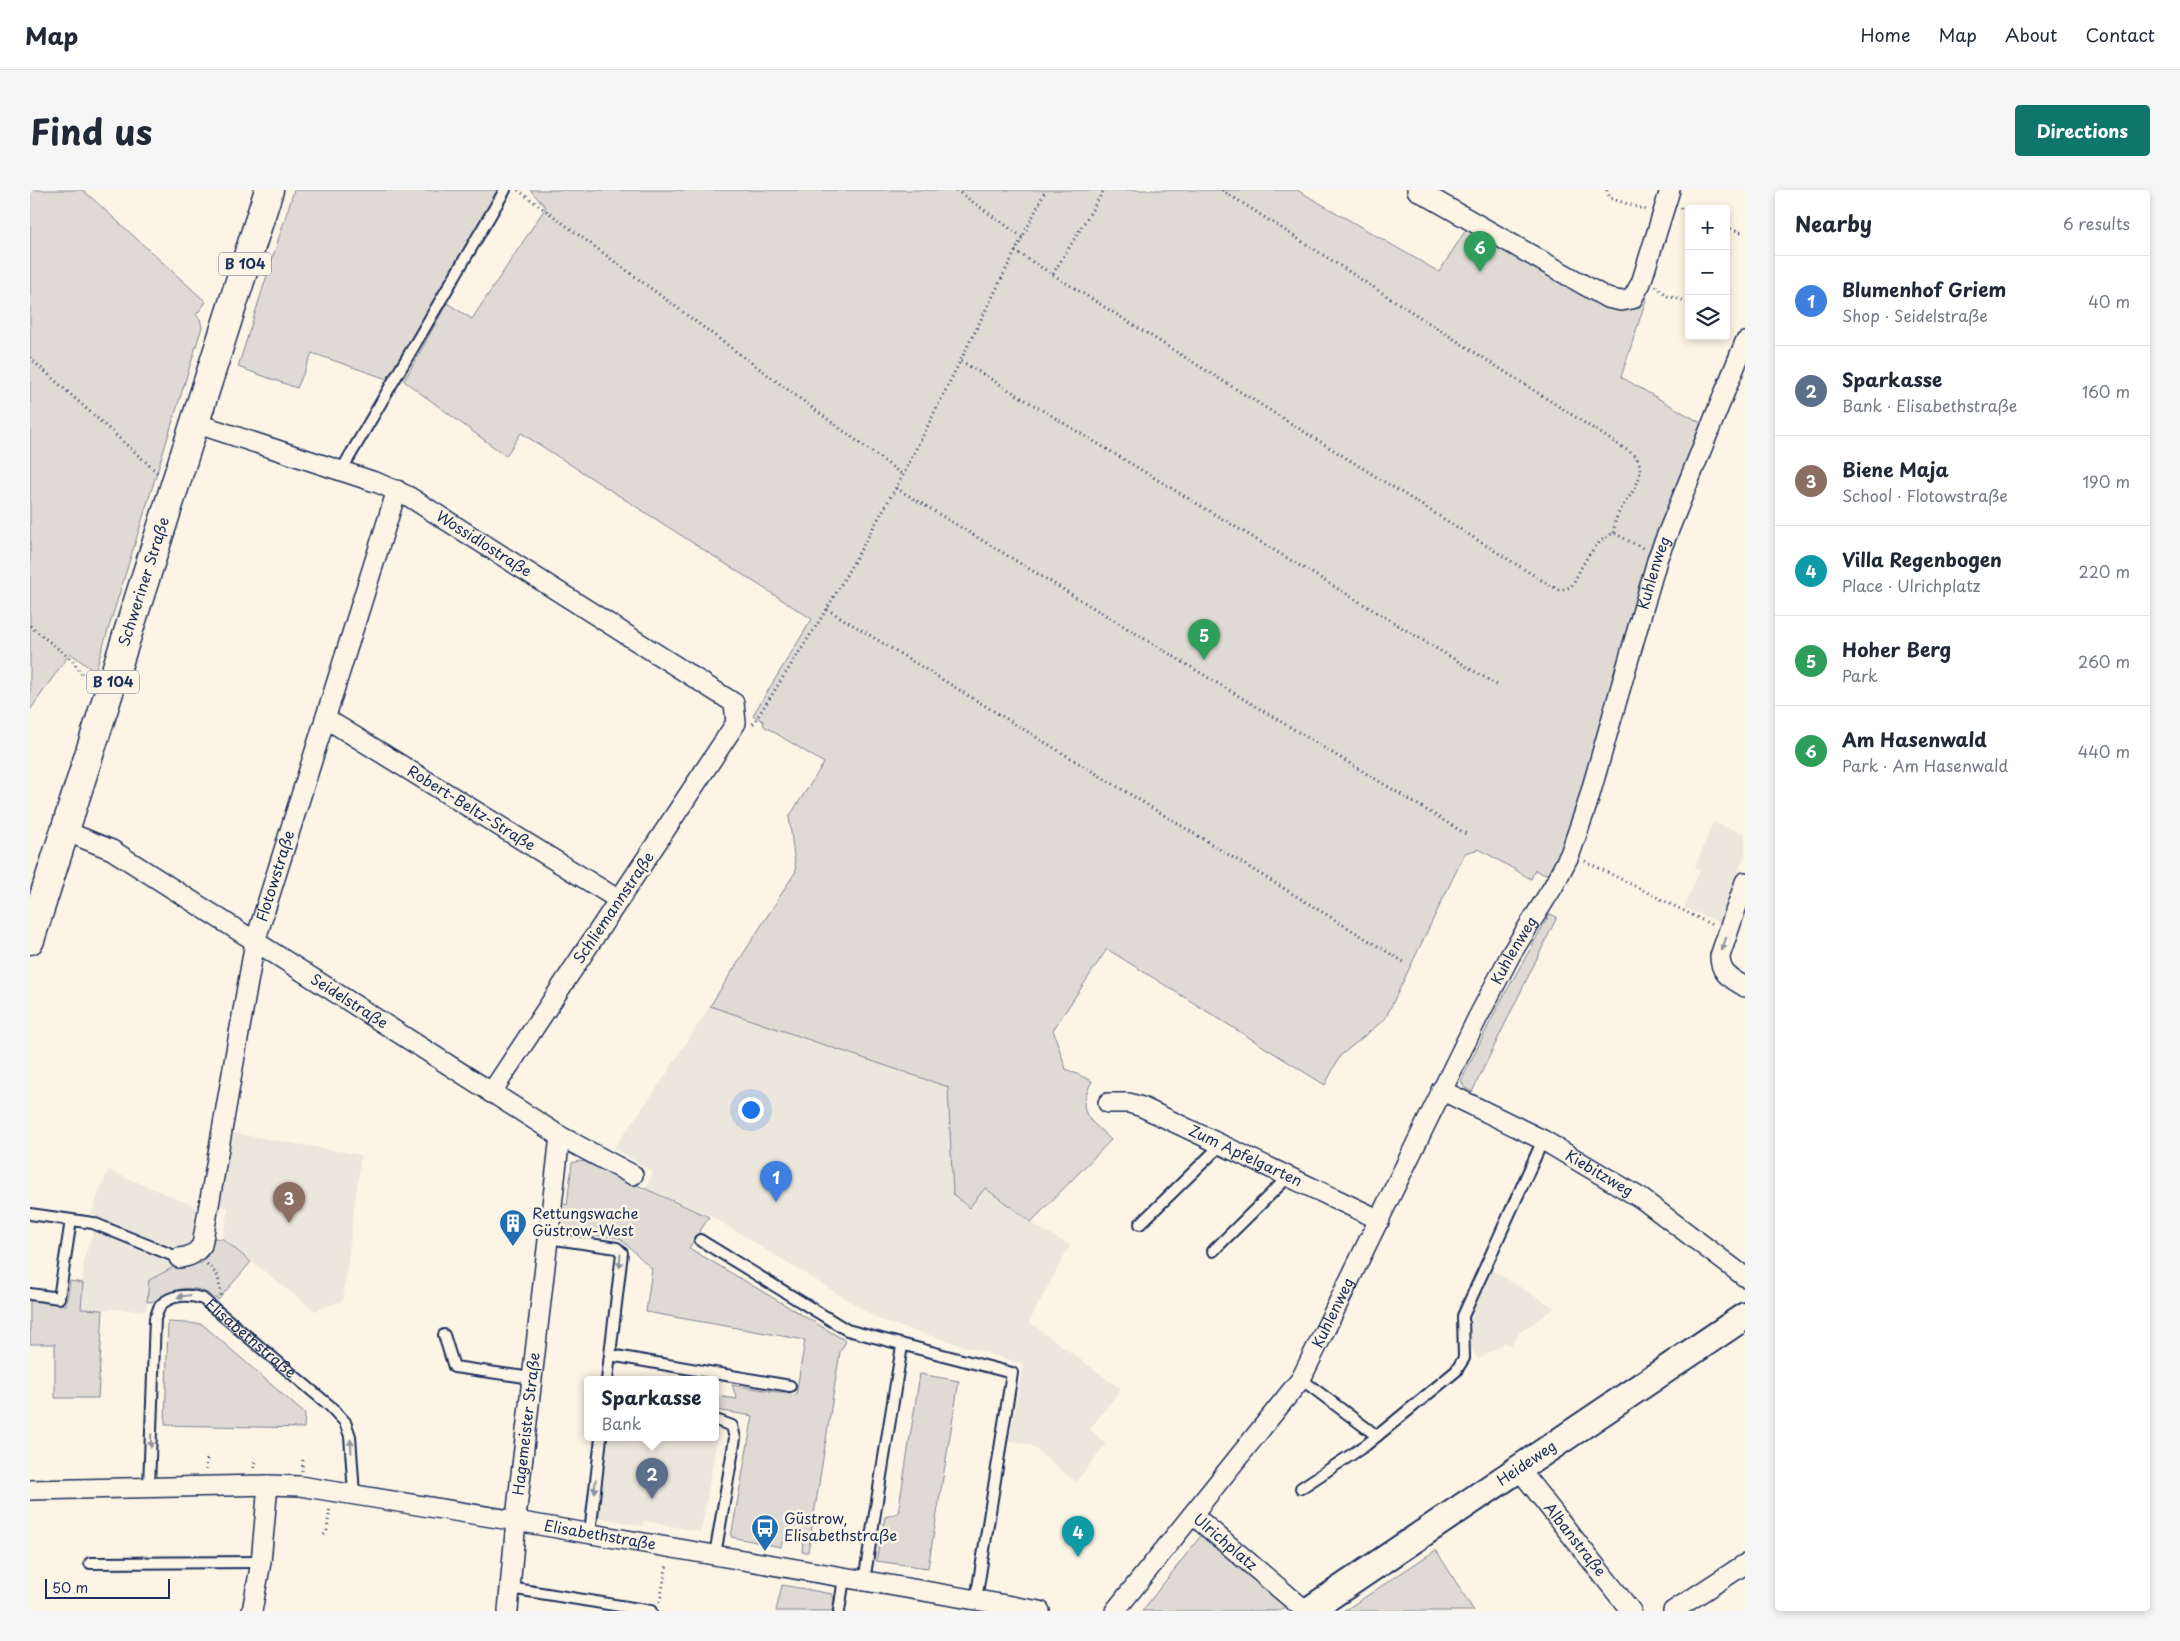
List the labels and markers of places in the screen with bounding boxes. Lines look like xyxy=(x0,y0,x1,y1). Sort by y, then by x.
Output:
pin: 6 xyxy=(1464,231,1496,272)
pin: 5 xyxy=(1188,619,1220,660)
pin: 1 xyxy=(760,1161,792,1202)
pin: 3 xyxy=(273,1182,305,1223)
place label: Rettungswache Güstrow-West xyxy=(532,1201,638,1241)
building icon: Rettungswache Güstrow-West xyxy=(498,1208,528,1247)
pin: 2 xyxy=(636,1458,668,1499)
place label: Güstrow, Elisabethstraße xyxy=(784,1506,897,1546)
bus stop icon: Güstrow, Elisabethstraße xyxy=(750,1513,780,1552)
pin: 4 xyxy=(1062,1516,1094,1557)

